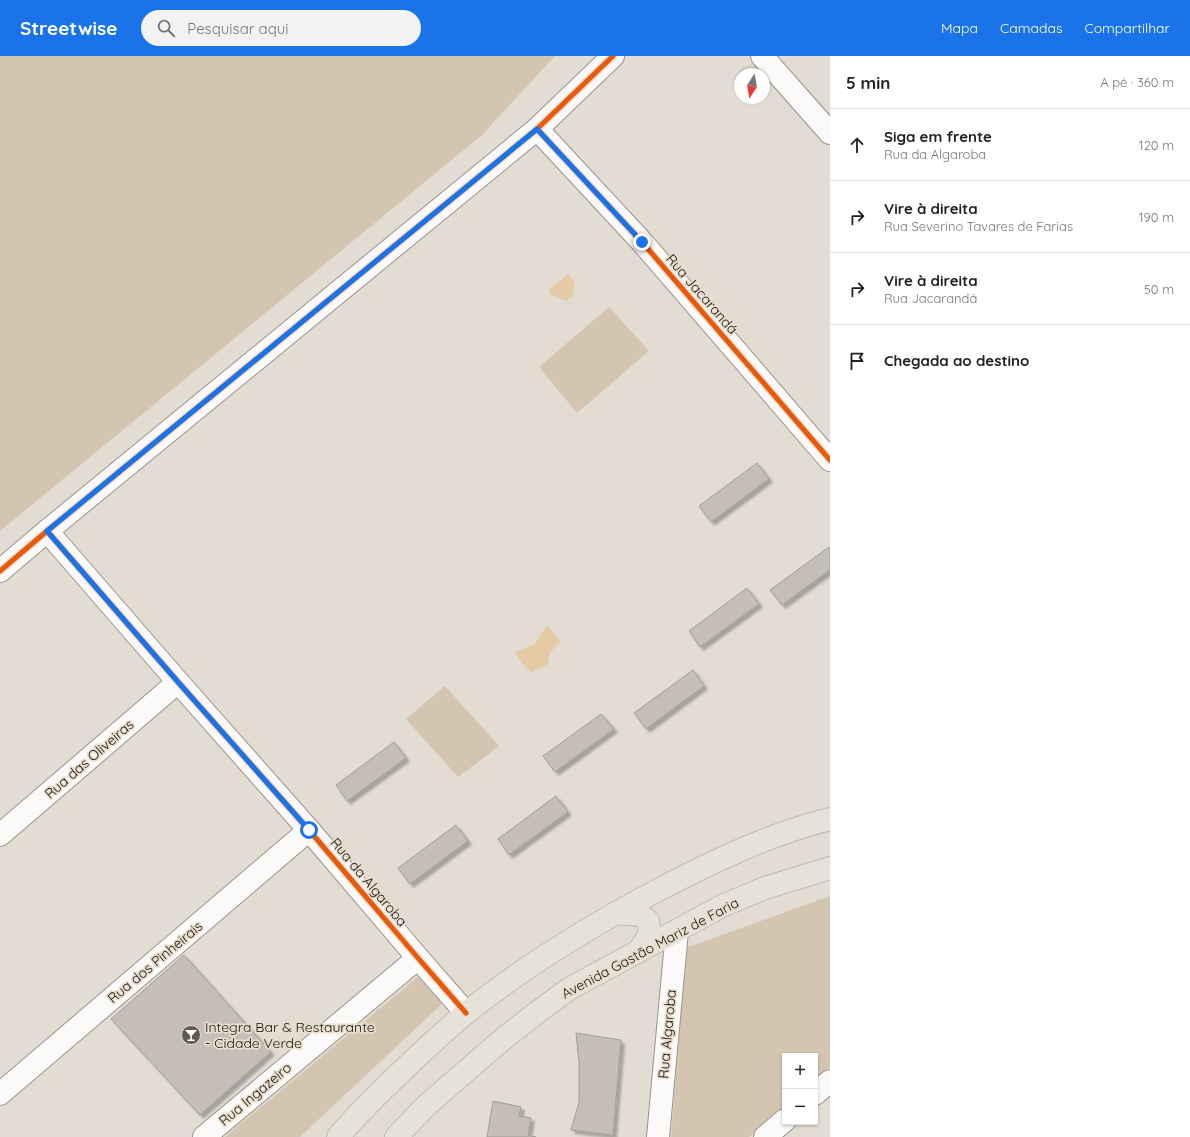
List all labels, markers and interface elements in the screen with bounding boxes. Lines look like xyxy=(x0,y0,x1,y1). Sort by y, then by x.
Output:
search box xyxy=(141,10,421,46)
text: Streetwise xyxy=(20,16,117,40)
icon: search xyxy=(155,17,177,39)
text: Pesquisar aqui xyxy=(187,19,289,38)
text: Mapa xyxy=(941,19,978,37)
text: Camadas xyxy=(1000,19,1062,37)
text: Compartilhar xyxy=(1084,19,1170,37)
north arrow xyxy=(734,68,770,104)
text: 5 min xyxy=(846,72,890,93)
text: A pé · 360 m xyxy=(1100,74,1174,90)
text: Siga em frente xyxy=(884,127,992,146)
icon: ahead xyxy=(846,134,868,156)
text: 120 m xyxy=(1139,137,1174,153)
text: Rua da Algaroba xyxy=(884,146,986,162)
text: Vire à direita xyxy=(884,199,978,218)
icon: right xyxy=(846,206,868,228)
text: 190 m xyxy=(1139,209,1174,225)
text: Rua Severino Tavares de Farias xyxy=(884,218,1073,234)
route end xyxy=(633,233,651,251)
street label: Rua Jacarandá xyxy=(662,250,742,338)
text: Vire à direita xyxy=(884,271,978,290)
icon: right xyxy=(846,278,868,300)
text: 50 m xyxy=(1144,281,1174,297)
text: Rua Jacarandá xyxy=(884,290,977,306)
icon: arrive xyxy=(846,350,868,372)
text: Chegada ao destino xyxy=(884,351,1029,370)
street label: Rua das Oliveiras xyxy=(41,715,137,803)
route start xyxy=(300,821,318,839)
street label: Rua da Algaroba xyxy=(327,834,411,930)
street label: Avenida Gastão Mariz de Faria xyxy=(558,893,742,1003)
street label: Rua dos Pinheirais xyxy=(104,917,206,1007)
street label: Rua Algaroba xyxy=(654,989,680,1079)
place label: Integra Bar & Restaurante - Cidade Verde xyxy=(205,1018,375,1052)
bar icon: Integra Bar & Restaurante - Cidade Verde xyxy=(180,1024,202,1046)
map controls xyxy=(782,1053,818,1125)
button: + xyxy=(782,1053,818,1089)
street label: Rua Ingazeiro xyxy=(215,1058,295,1130)
button: − xyxy=(782,1089,818,1125)

